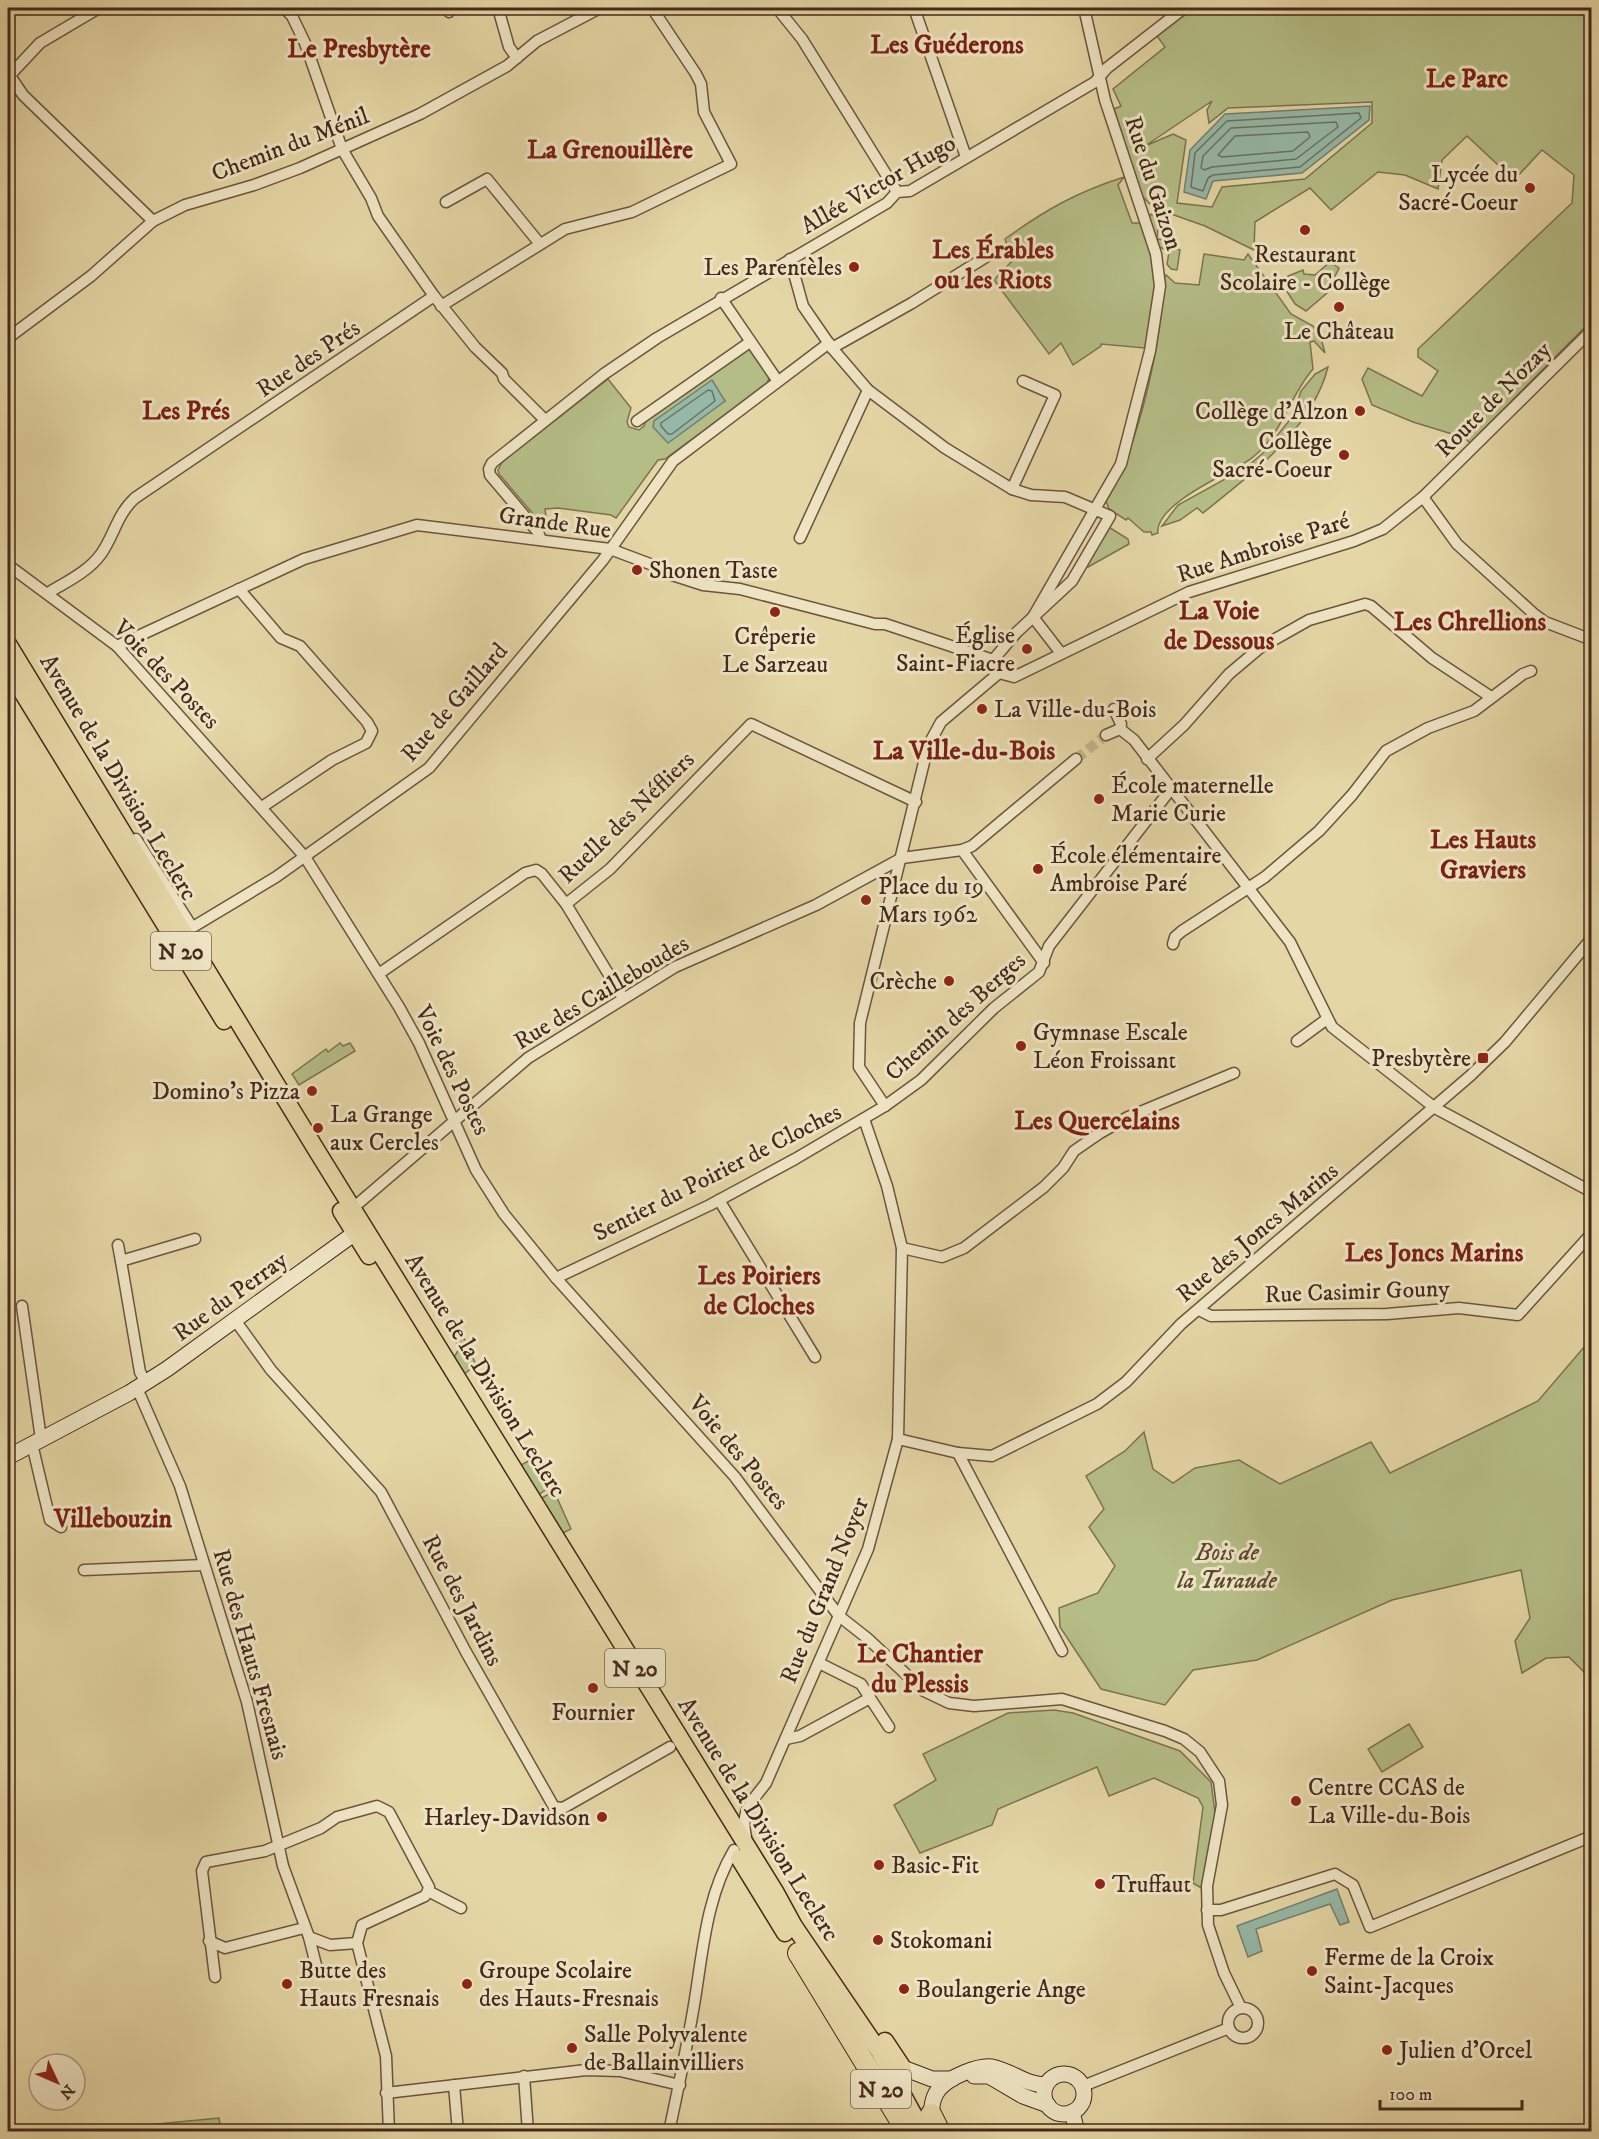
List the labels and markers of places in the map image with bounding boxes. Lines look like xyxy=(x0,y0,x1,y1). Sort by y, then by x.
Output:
place label: Lycée du Sacré-Coeur xyxy=(1398,160,1518,218)
marker: Lycée du Sacré-Coeur xyxy=(1523,181,1537,195)
marker: Restaurant Scolaire - Collège xyxy=(1298,223,1312,237)
place label: Restaurant Scolaire - Collège xyxy=(1220,240,1390,298)
place label: Les Parentèles xyxy=(703,253,842,283)
marker: Les Parentèles xyxy=(847,260,861,274)
marker: Le Château xyxy=(1332,300,1346,314)
place label: Le Château xyxy=(1284,317,1394,347)
place label: Collège d'Alzon xyxy=(1195,397,1348,427)
marker: Collège d'Alzon xyxy=(1353,404,1367,418)
place label: Collège Sacré-Coeur xyxy=(1212,427,1332,485)
marker: Collège Sacré-Coeur xyxy=(1337,448,1351,462)
place label: Shonen Taste xyxy=(649,556,778,586)
marker: Shonen Taste xyxy=(630,563,644,577)
marker: Crêperie Le Sarzeau xyxy=(768,605,782,619)
place label: Église Saint-Fiacre xyxy=(896,621,1015,679)
place label: Crêperie Le Sarzeau xyxy=(722,622,828,680)
marker: Église Saint-Fiacre xyxy=(1020,642,1034,656)
place label: La Ville-du-Bois xyxy=(994,695,1156,725)
marker: La Ville-du-Bois xyxy=(975,702,989,716)
place label: École maternelle Marie Curie xyxy=(1111,771,1274,829)
marker: École maternelle Marie Curie xyxy=(1092,792,1106,806)
place label: École élémentaire Ambroise Paré xyxy=(1050,841,1221,899)
marker: École élémentaire Ambroise Paré xyxy=(1031,862,1045,876)
place label: Place du 19 Mars 1962 xyxy=(878,872,984,930)
marker: Place du 19 Mars 1962 xyxy=(859,893,873,907)
place label: Crèche xyxy=(870,967,937,997)
marker: Crèche xyxy=(942,974,956,988)
place label: Gymnase Escale Léon Froissant xyxy=(1033,1018,1188,1076)
marker: Gymnase Escale Léon Froissant xyxy=(1014,1039,1028,1053)
place label: Presbytère xyxy=(1371,1044,1471,1074)
marker: Presbytère xyxy=(1476,1051,1490,1065)
place label: Domino’s Pizza xyxy=(152,1077,301,1107)
marker: Domino’s Pizza xyxy=(305,1084,319,1098)
place label: La Grange aux Cercles xyxy=(330,1100,439,1158)
marker: La Grange aux Cercles xyxy=(311,1121,325,1135)
marker: Fournier xyxy=(586,1681,600,1695)
place label: Fournier xyxy=(551,1698,635,1728)
place label: Centre CCAS de La Ville-du-Bois xyxy=(1308,1773,1470,1831)
marker: Centre CCAS de La Ville-du-Bois xyxy=(1289,1794,1303,1808)
place label: Harley-Davidson xyxy=(424,1803,590,1833)
marker: Harley-Davidson xyxy=(595,1810,609,1824)
place label: Basic-Fit xyxy=(891,1851,979,1881)
marker: Basic-Fit xyxy=(872,1858,886,1872)
place label: Truffaut xyxy=(1112,1870,1191,1900)
marker: Truffaut xyxy=(1093,1877,1107,1891)
place label: Stokomani xyxy=(890,1926,992,1956)
marker: Stokomani xyxy=(871,1933,885,1947)
place label: Ferme de la Croix Saint-Jacques xyxy=(1324,1943,1494,2001)
place label: Butte des Hauts Fresnais xyxy=(299,1956,439,2014)
place label: Groupe Scolaire des Hauts-Fresnais xyxy=(479,1956,659,2014)
marker: Ferme de la Croix Saint-Jacques xyxy=(1305,1964,1319,1978)
place label: Boulangerie Ange xyxy=(916,1975,1086,2005)
marker: Butte des Hauts Fresnais xyxy=(280,1977,294,1991)
marker: Groupe Scolaire des Hauts-Fresnais xyxy=(460,1977,474,1991)
marker: Boulangerie Ange xyxy=(897,1982,911,1996)
place label: Salle Polyvalente de Ballainvilliers xyxy=(584,2020,747,2078)
place label: Julien d'Orcel xyxy=(1397,2036,1533,2066)
marker: Salle Polyvalente de Ballainvilliers xyxy=(565,2041,579,2055)
marker: Julien d'Orcel xyxy=(1380,2043,1394,2057)

